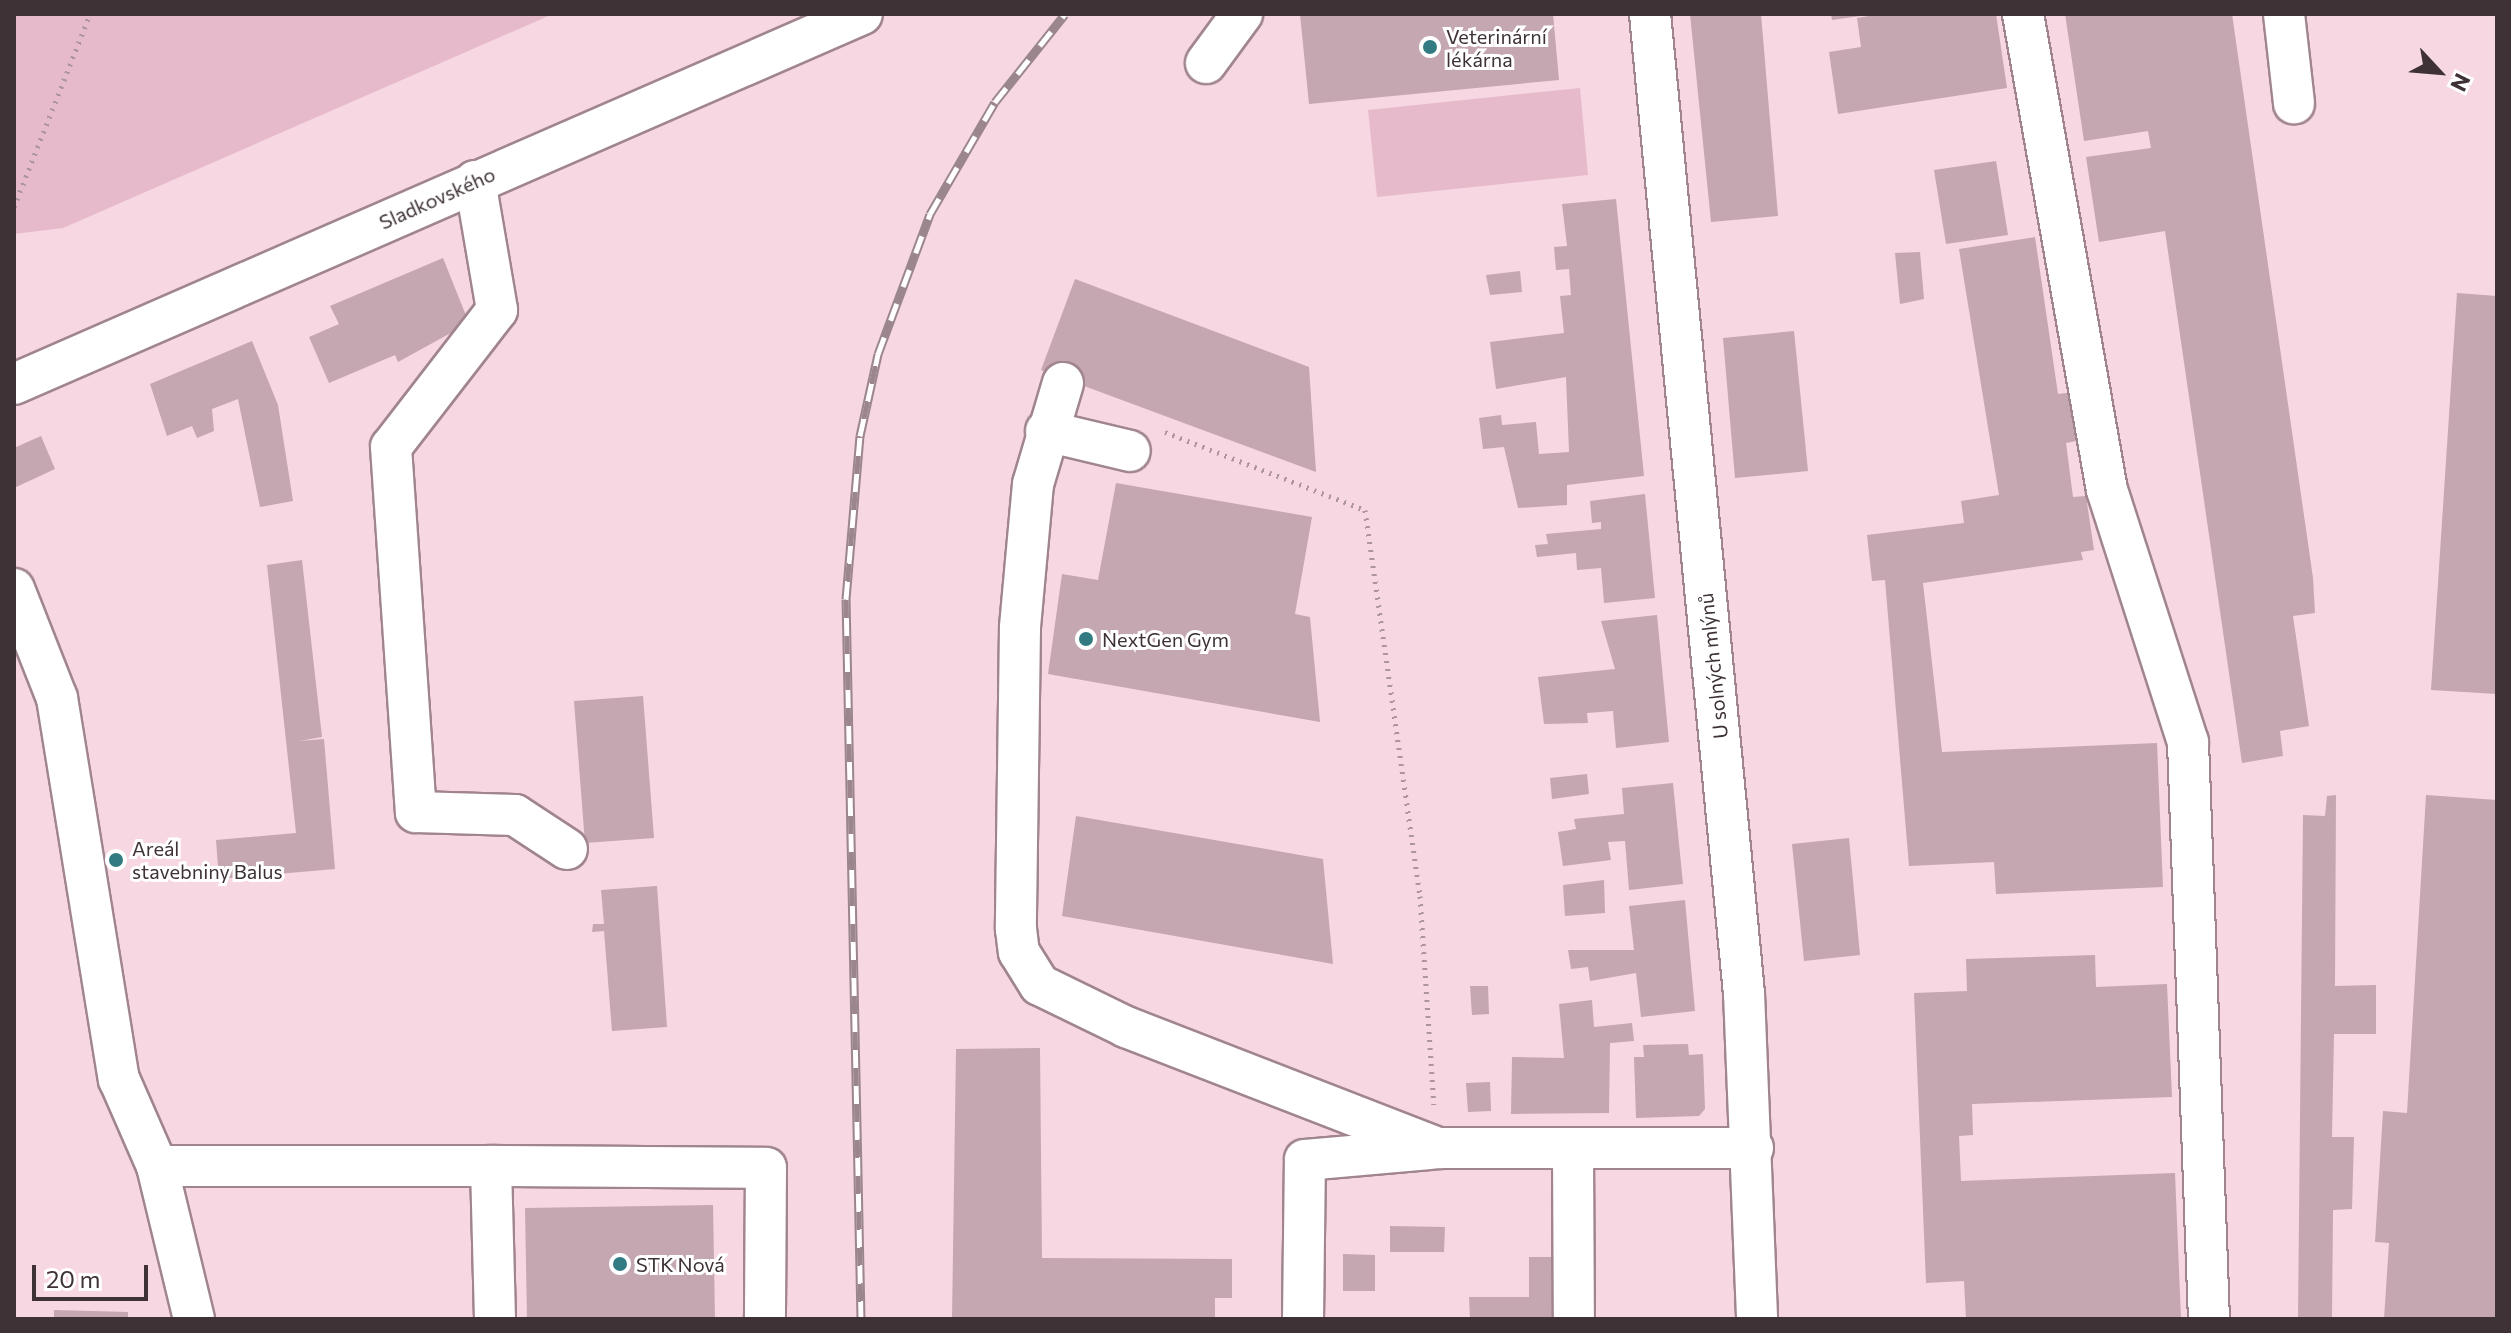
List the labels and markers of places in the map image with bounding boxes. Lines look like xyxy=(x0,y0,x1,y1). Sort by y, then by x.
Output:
place label: Veterinární lékárna xyxy=(1446,24,1547,71)
marker: Veterinární lékárna xyxy=(1421,38,1439,56)
place label: NextGen Gym xyxy=(1102,627,1229,651)
marker: NextGen Gym xyxy=(1077,630,1095,648)
place label: Areál stavebniny Balus xyxy=(132,836,282,883)
marker: Areál stavebniny Balus xyxy=(107,851,125,869)
place label: STK Nová xyxy=(636,1252,725,1276)
marker: STK Nová xyxy=(611,1255,629,1273)

